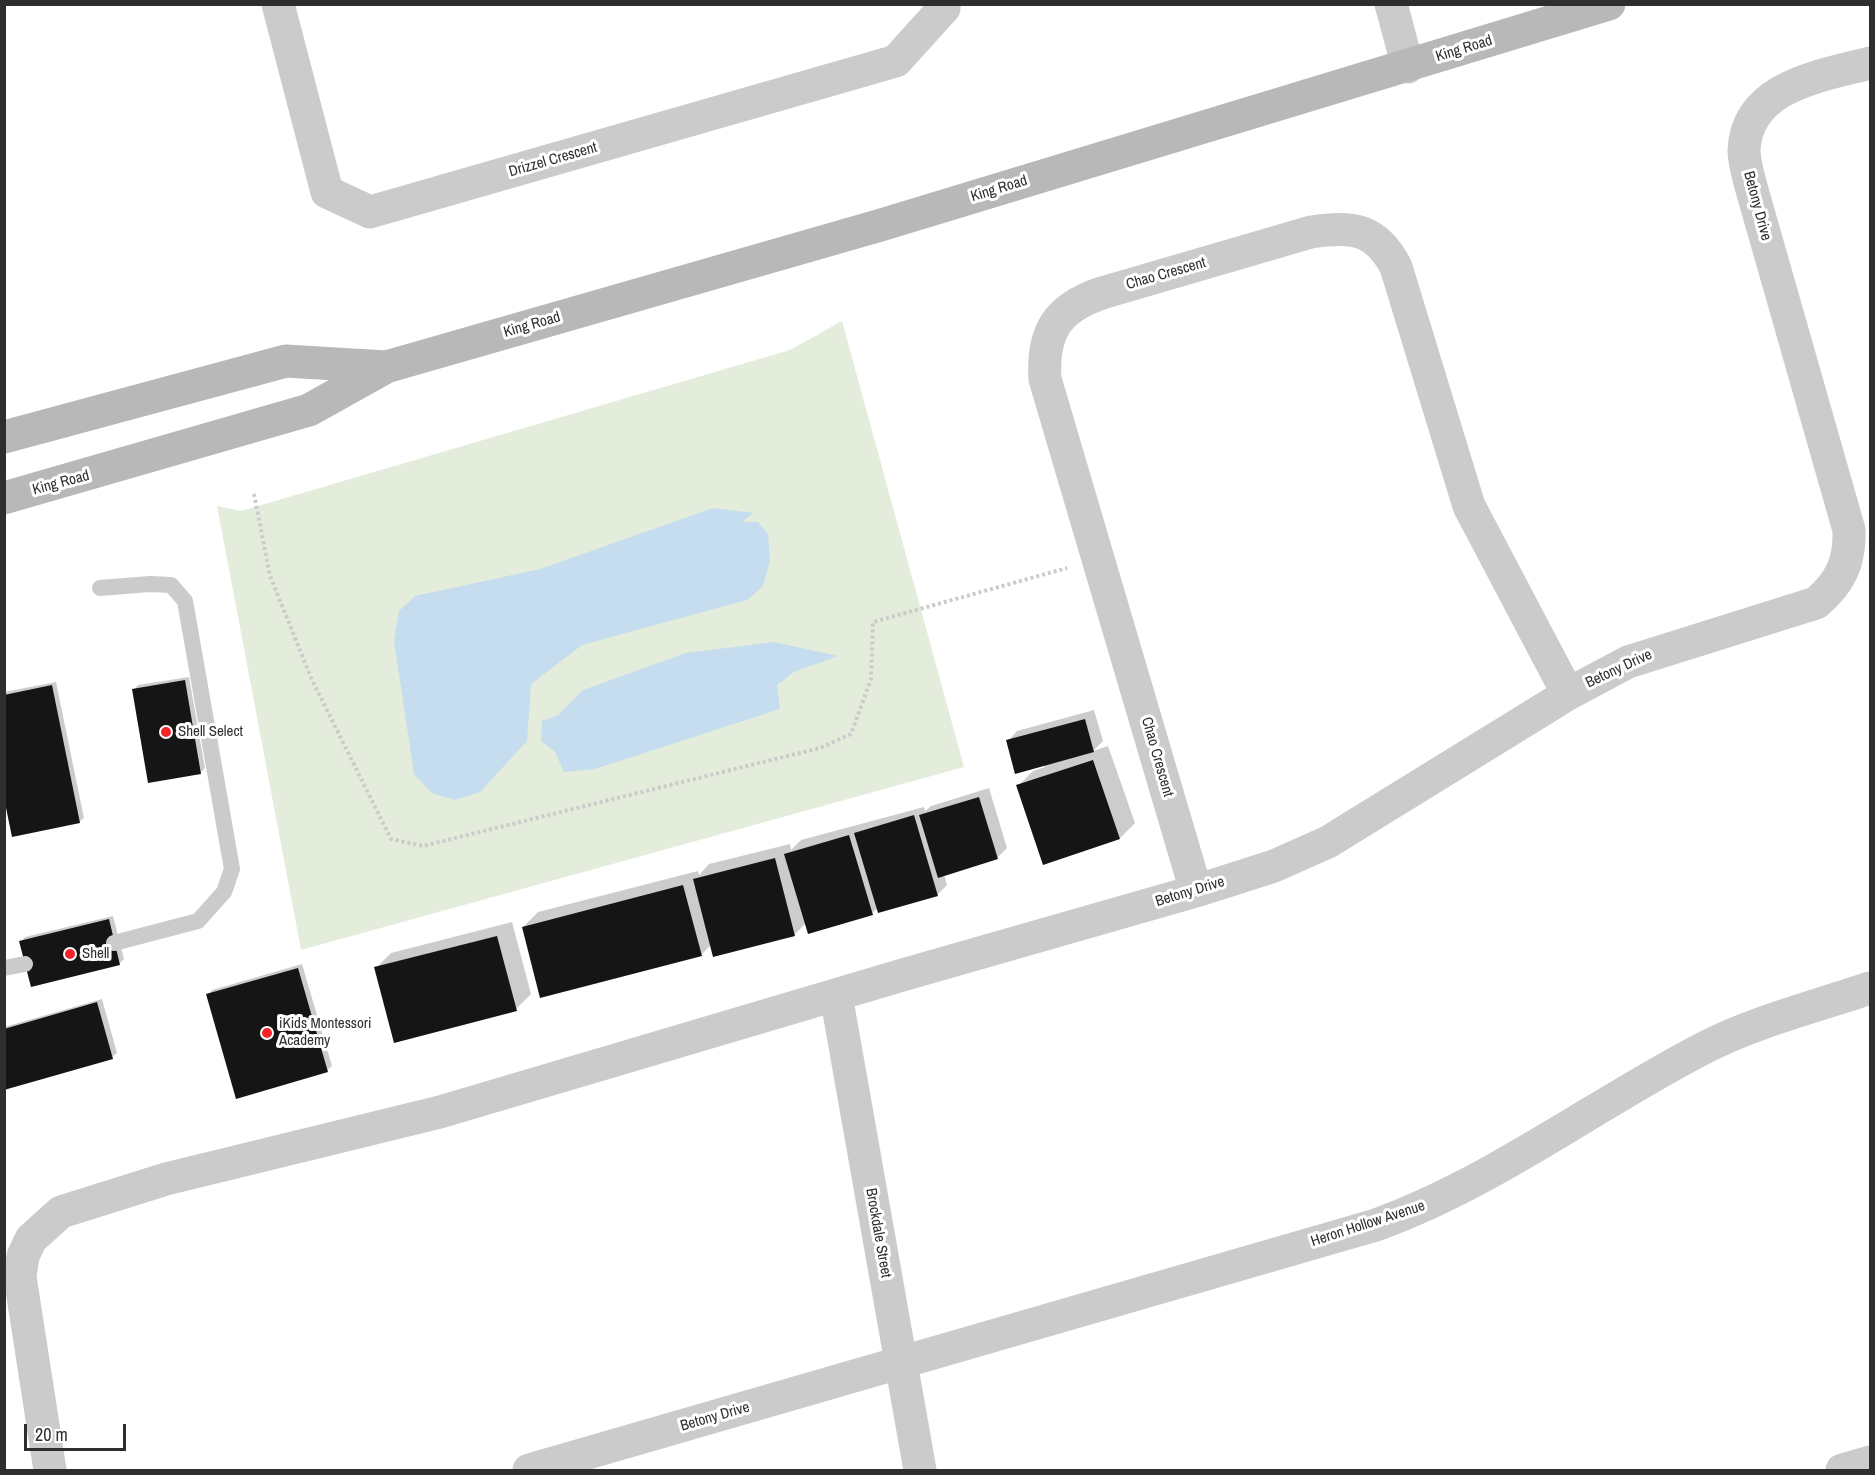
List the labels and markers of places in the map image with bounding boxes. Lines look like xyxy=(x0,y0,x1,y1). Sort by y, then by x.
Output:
place label: Shell Select xyxy=(178,723,243,741)
marker: Shell Select xyxy=(159,725,173,739)
place label: Shell xyxy=(82,945,109,963)
marker: Shell xyxy=(63,947,77,961)
place label: iKids Montessori Academy xyxy=(279,1015,371,1050)
marker: iKids Montessori Academy xyxy=(260,1026,274,1040)

